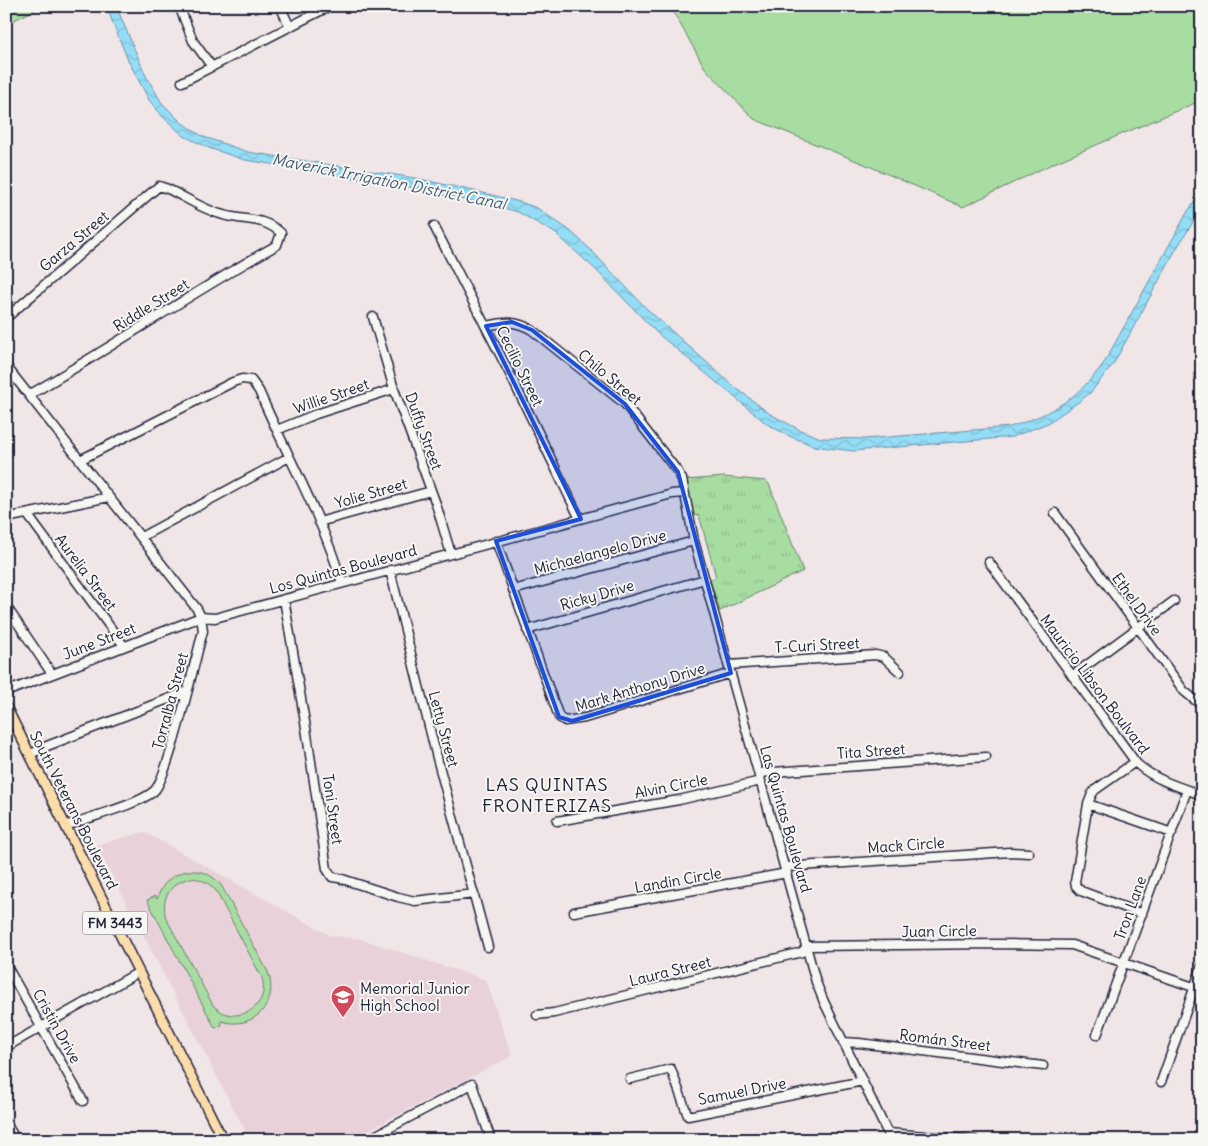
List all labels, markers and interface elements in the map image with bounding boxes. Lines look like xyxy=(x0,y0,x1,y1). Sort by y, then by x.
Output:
water label: Maverick Irrigation District Canal xyxy=(270,148,510,214)
street label: Garza Street xyxy=(35,206,113,276)
street label: Riddle Street xyxy=(110,274,192,336)
street label: Cecilio Street xyxy=(492,323,548,409)
street label: Chilo Street xyxy=(574,345,646,409)
street label: Willie Street xyxy=(291,374,371,418)
street label: Duffy Street xyxy=(401,390,447,472)
street label: Yolie Street xyxy=(333,474,409,512)
street label: Michaelangelo Drive xyxy=(532,525,668,579)
street label: Aurelia Street xyxy=(51,530,121,614)
street label: Los Quintas Boulevard xyxy=(267,540,419,598)
street label: Ethel Drive xyxy=(1108,569,1166,639)
street label: Ricky Drive xyxy=(558,575,636,615)
street label: Mauricio Libson Boulvard xyxy=(1036,610,1154,758)
street label: June Street xyxy=(60,618,138,664)
street label: T-Curi Street xyxy=(774,633,860,657)
street label: Torralba Street xyxy=(148,650,192,752)
street label: Mark Anthony Drive xyxy=(573,658,707,716)
street label: Letty Street xyxy=(425,689,463,769)
street label: South Veterans Boulevard xyxy=(26,728,122,893)
street label: Tita Street xyxy=(836,739,906,763)
street label: Las Quintas Boulevard xyxy=(756,743,816,895)
street label: Alvin Circle xyxy=(633,770,709,802)
street label: Toni Street xyxy=(319,773,347,845)
district label: LAS QUINTAS FRONTERIZAS xyxy=(482,773,612,817)
street label: Mack Circle xyxy=(867,833,945,857)
street label: Landin Circle xyxy=(633,863,723,897)
street label: Tron Lane xyxy=(1110,873,1150,943)
road number: FM 3443 xyxy=(82,911,148,934)
street label: Juan Circle xyxy=(901,921,977,941)
street label: Laura Street xyxy=(627,952,713,990)
place label: Memorial Junior High School xyxy=(360,979,470,1015)
school or university icon: Memorial Junior High School xyxy=(330,984,356,1018)
street label: Cristin Drive xyxy=(29,985,85,1067)
street label: Román Street xyxy=(898,1025,992,1055)
street label: Samuel Drive xyxy=(696,1073,788,1109)

